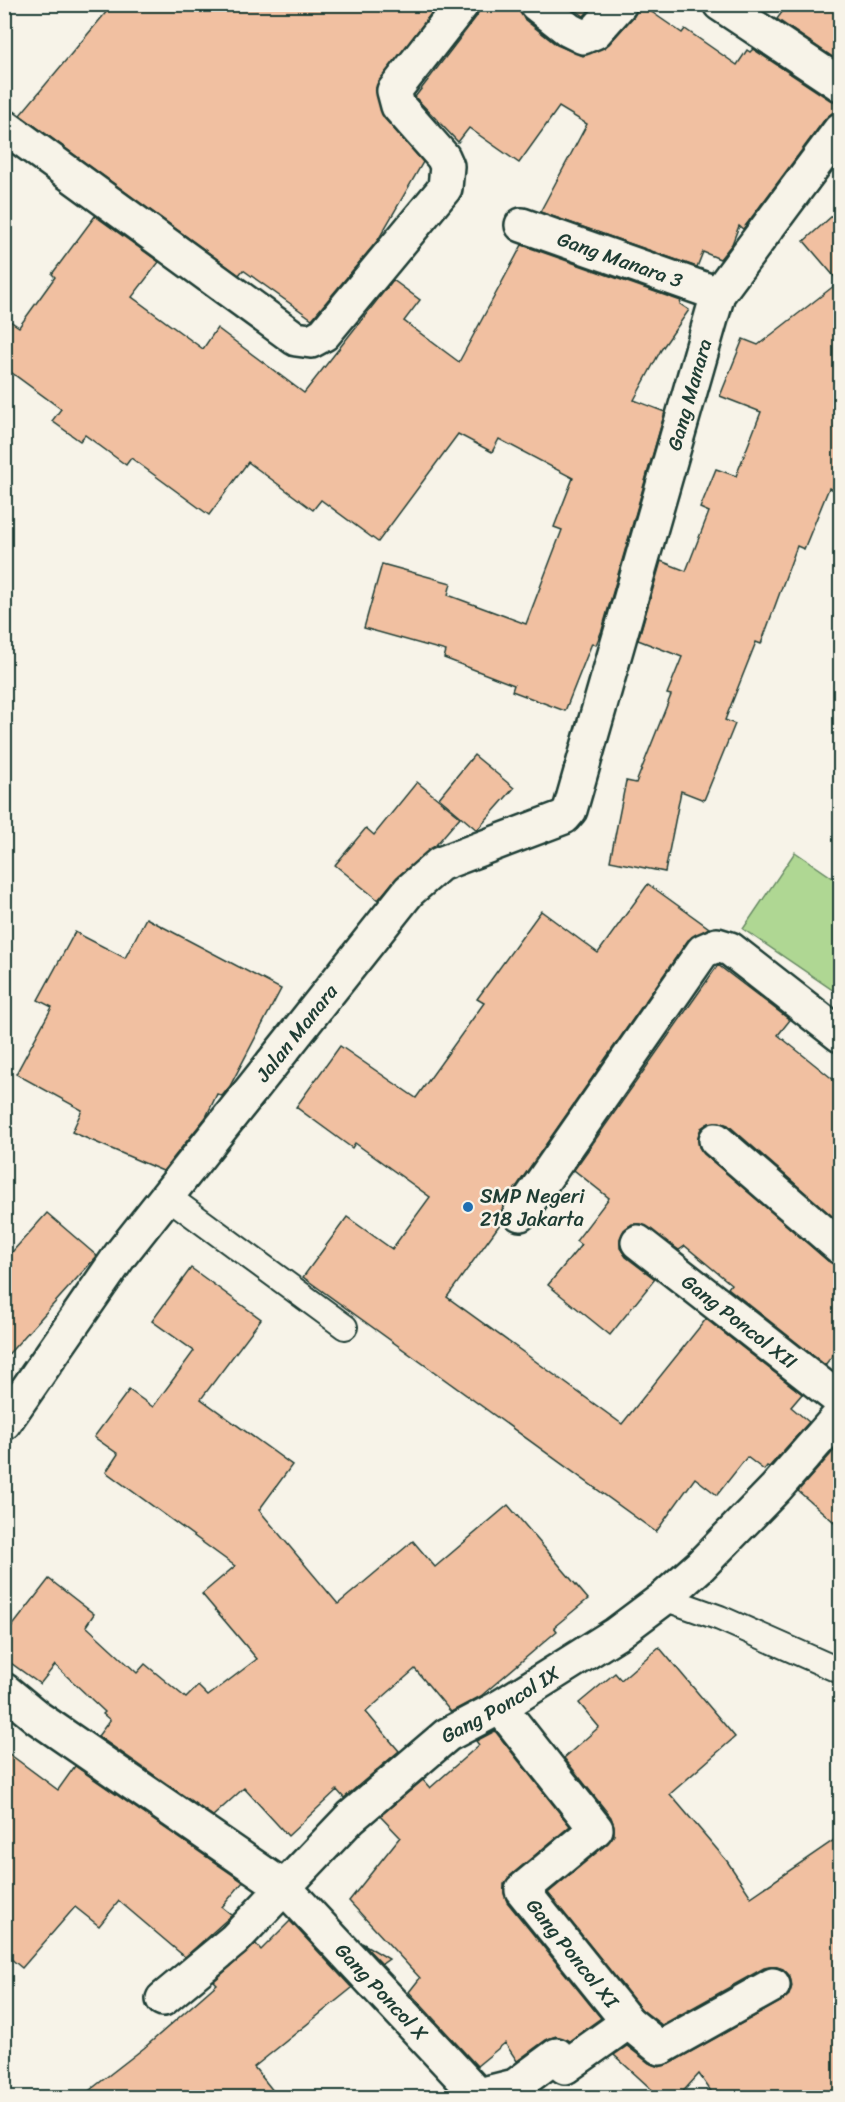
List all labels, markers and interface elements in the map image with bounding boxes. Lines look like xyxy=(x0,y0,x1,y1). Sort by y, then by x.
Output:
street label: Gang Manara 3 xyxy=(552,221,688,298)
street label: Gang Manara xyxy=(656,335,722,455)
street label: Jalan Manara xyxy=(246,975,347,1090)
place label: SMP Negeri 218 Jakarta xyxy=(480,1179,585,1237)
marker: SMP Negeri 218 Jakarta xyxy=(461,1200,475,1214)
street label: Gang Poncol XII xyxy=(674,1265,805,1378)
street label: Gang Poncol IX xyxy=(434,1656,567,1753)
street label: Gang Poncol XI xyxy=(517,1890,629,2017)
street label: Gang Poncol X xyxy=(326,1934,438,2050)

